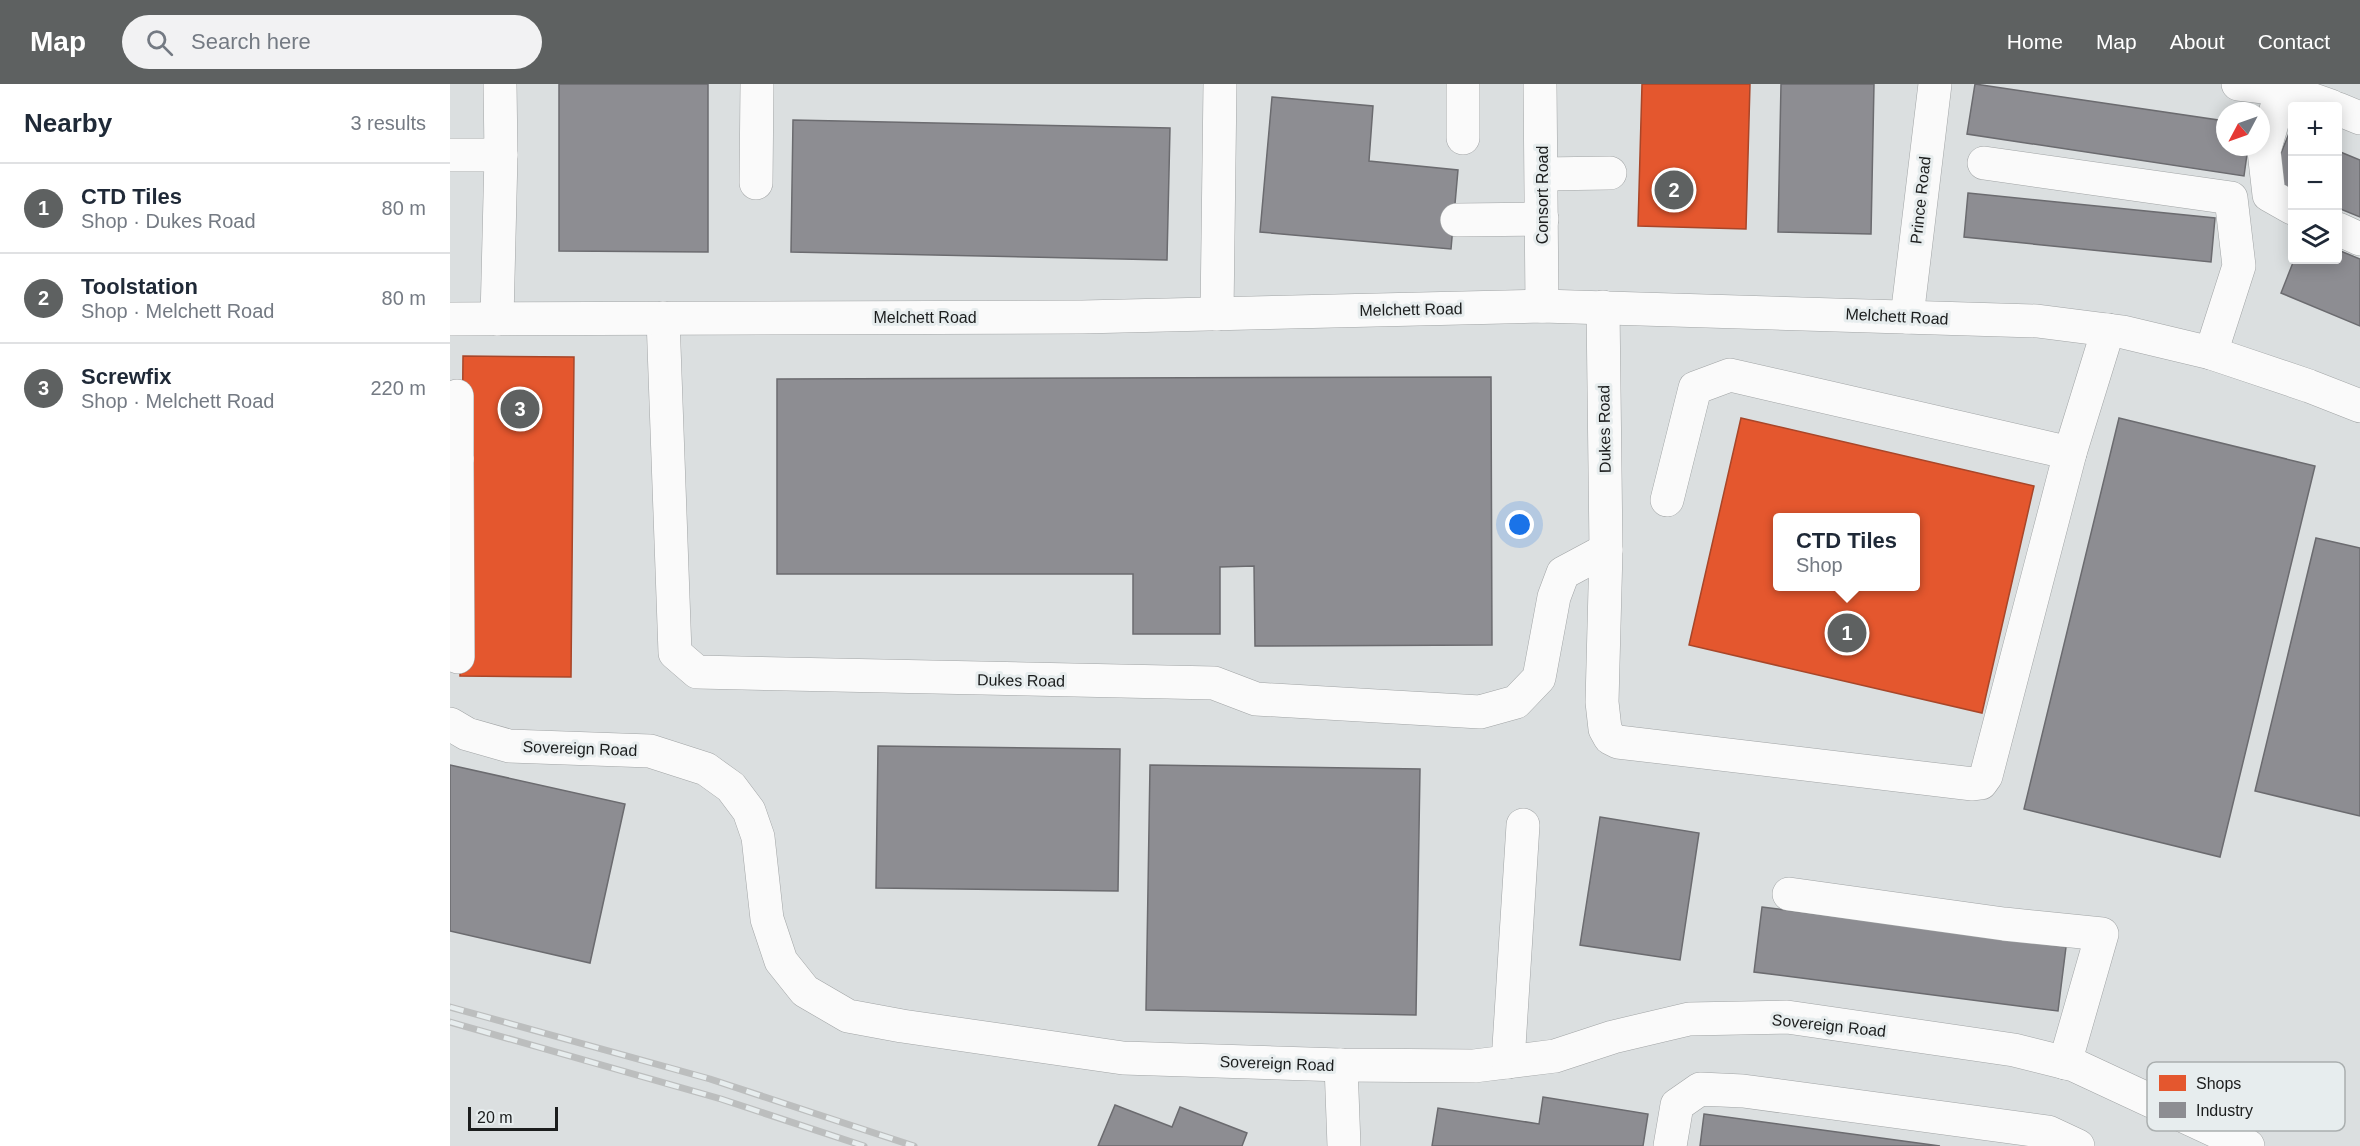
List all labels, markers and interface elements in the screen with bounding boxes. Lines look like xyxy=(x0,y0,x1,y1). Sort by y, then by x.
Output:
search box xyxy=(122,15,542,69)
text: Map xyxy=(30,26,86,57)
icon: search xyxy=(143,26,176,59)
text: Search here xyxy=(191,29,311,54)
text: Home xyxy=(2007,30,2063,53)
text: Map xyxy=(2096,30,2137,53)
text: About xyxy=(2170,30,2225,53)
text: Contact xyxy=(2258,30,2330,53)
north arrow xyxy=(2216,102,2270,156)
map controls xyxy=(2288,102,2342,264)
button: + xyxy=(2288,102,2342,156)
text: Nearby xyxy=(24,108,112,138)
text: 3 results xyxy=(350,112,426,134)
street label: Consort Road xyxy=(1534,146,1551,244)
street label: Prince Road xyxy=(1907,155,1934,245)
button: − xyxy=(2288,156,2342,210)
pin: 2 xyxy=(1654,168,1694,212)
text: CTD Tiles xyxy=(81,184,182,209)
text: 1 xyxy=(38,197,49,219)
text: 80 m xyxy=(382,197,426,219)
text: Shop · Dukes Road xyxy=(81,210,256,232)
button: layers xyxy=(2288,210,2342,264)
text: Toolstation xyxy=(81,274,198,299)
text: 2 xyxy=(38,287,49,309)
text: 80 m xyxy=(382,287,426,309)
text: Shop · Melchett Road xyxy=(81,300,274,322)
street label: Melchett Road xyxy=(1359,300,1463,319)
street label: Melchett Road xyxy=(1845,305,1949,328)
street label: Melchett Road xyxy=(873,309,977,326)
text: Screwfix xyxy=(81,364,172,389)
text: 3 xyxy=(38,377,49,399)
text: 220 m xyxy=(370,377,426,399)
street label: Dukes Road xyxy=(1595,385,1614,473)
pin: 3 xyxy=(500,386,540,432)
text: Shop · Melchett Road xyxy=(81,390,274,412)
your location xyxy=(1505,510,1534,539)
popup xyxy=(1773,513,1920,591)
text: CTD Tiles xyxy=(1796,528,1897,553)
text: Shop xyxy=(1796,554,1843,576)
pin: 1 xyxy=(1828,610,1866,656)
street label: Dukes Road xyxy=(977,671,1065,690)
street label: Sovereign Road xyxy=(522,738,638,759)
street label: Sovereign Road xyxy=(1771,1011,1887,1040)
street label: Sovereign Road xyxy=(1219,1053,1335,1074)
legend xyxy=(2147,1062,2345,1131)
text: Shops xyxy=(2196,1075,2241,1092)
text: Industry xyxy=(2196,1102,2253,1119)
scale bar xyxy=(468,1104,558,1132)
text: 20 m xyxy=(477,1109,513,1126)

